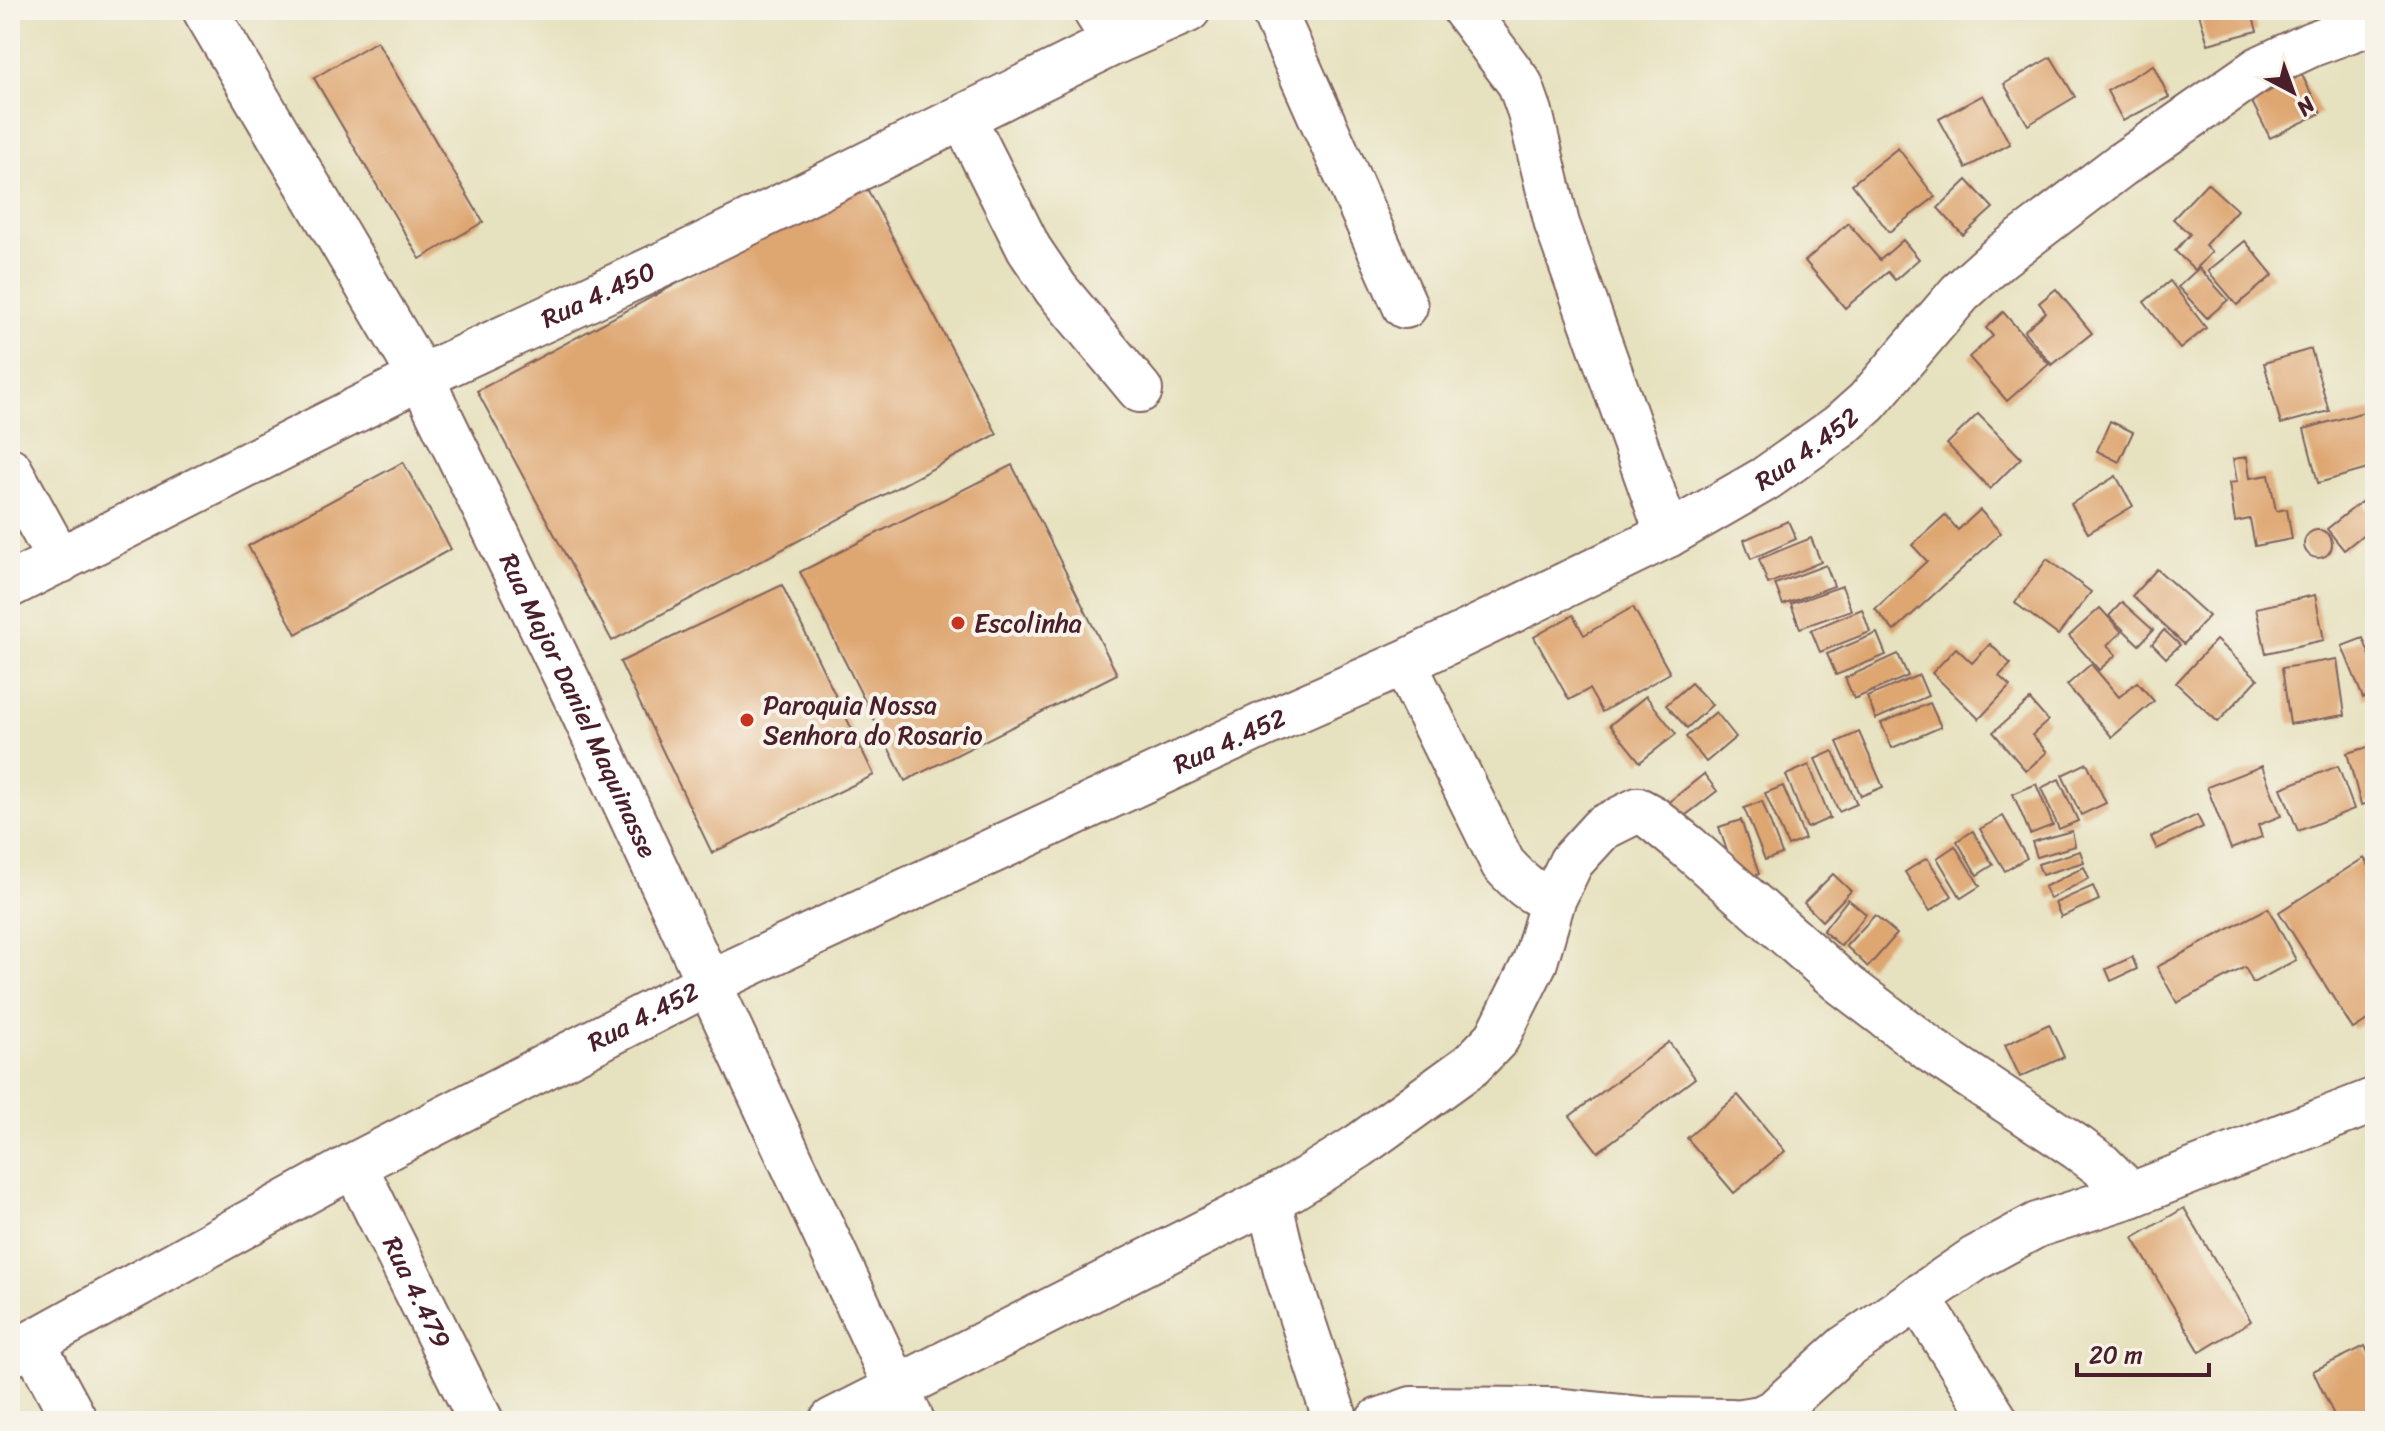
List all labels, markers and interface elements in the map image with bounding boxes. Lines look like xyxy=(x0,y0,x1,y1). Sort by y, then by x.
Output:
north arrow xyxy=(2253,52,2333,132)
text: N xyxy=(2287,86,2325,127)
street label: Rua 4.450 xyxy=(533,248,663,341)
street label: Rua 4.452 xyxy=(1746,395,1870,503)
street label: Rua Major Daniel Maquinasse xyxy=(486,545,671,866)
place label: Escolinha xyxy=(974,600,1082,646)
marker: Escolinha xyxy=(949,614,967,632)
place label: Paroquia Nossa Senhora do Rosario xyxy=(763,682,983,758)
street label: Rua 4.452 xyxy=(1165,695,1294,787)
marker: Paroquia Nossa Senhora do Rosario xyxy=(738,711,756,729)
street label: Rua 4.452 xyxy=(579,968,707,1064)
street label: Rua 4.479 xyxy=(370,1228,465,1357)
scale bar xyxy=(2077,1327,2209,1377)
text: 20 m xyxy=(2089,1334,2143,1376)

